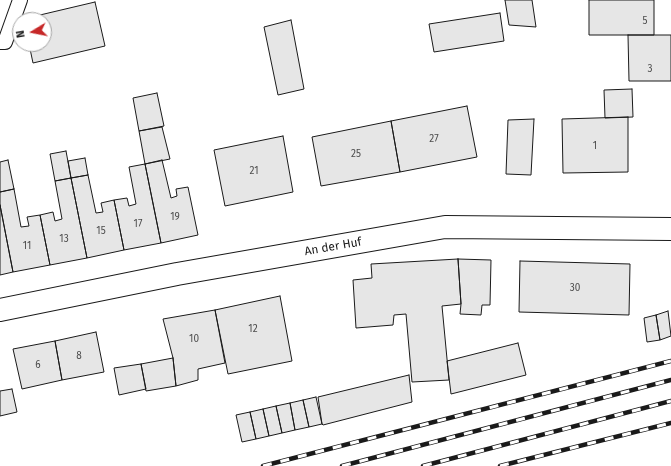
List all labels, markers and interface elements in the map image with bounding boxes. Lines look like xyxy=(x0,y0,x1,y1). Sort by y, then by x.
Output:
north arrow xyxy=(12,12,52,52)
house number: 5 xyxy=(642,15,648,27)
text: N xyxy=(14,29,28,39)
house number: 3 xyxy=(648,63,652,75)
house number: 27 xyxy=(429,133,439,145)
house number: 1 xyxy=(593,140,597,152)
house number: 25 xyxy=(351,148,361,160)
house number: 21 xyxy=(249,165,259,177)
house number: 19 xyxy=(170,211,180,223)
house number: 17 xyxy=(134,218,142,230)
house number: 15 xyxy=(96,225,106,237)
house number: 13 xyxy=(59,233,69,245)
street label: An der Huf xyxy=(303,235,363,259)
house number: 11 xyxy=(23,240,31,252)
house number: 30 xyxy=(570,282,580,294)
house number: 12 xyxy=(248,323,258,335)
house number: 10 xyxy=(189,333,199,345)
house number: 8 xyxy=(76,350,82,362)
house number: 6 xyxy=(35,359,41,371)

